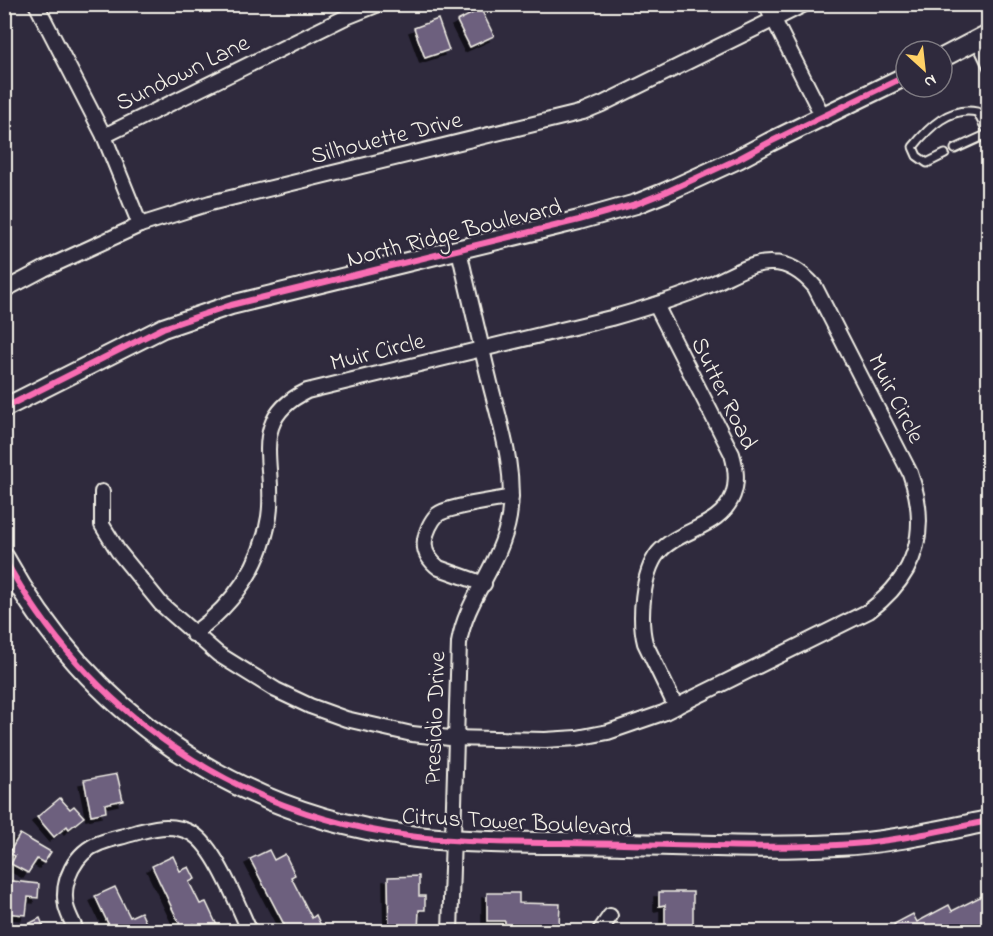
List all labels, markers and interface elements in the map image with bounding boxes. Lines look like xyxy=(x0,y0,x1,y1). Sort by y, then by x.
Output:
street label: Sundown Lane xyxy=(110,27,256,122)
north arrow xyxy=(894,39,954,99)
text: N xyxy=(919,67,940,94)
street label: Silhouette Drive xyxy=(307,104,466,175)
street label: North Ridge Boulevard xyxy=(343,191,566,278)
street label: Muir Circle xyxy=(327,325,429,382)
street label: Sutter Road xyxy=(680,332,765,457)
street label: Muir Circle xyxy=(857,348,932,450)
street label: Presidio Drive xyxy=(417,650,456,785)
street label: Citrus Tower Boulevard xyxy=(401,800,633,847)

